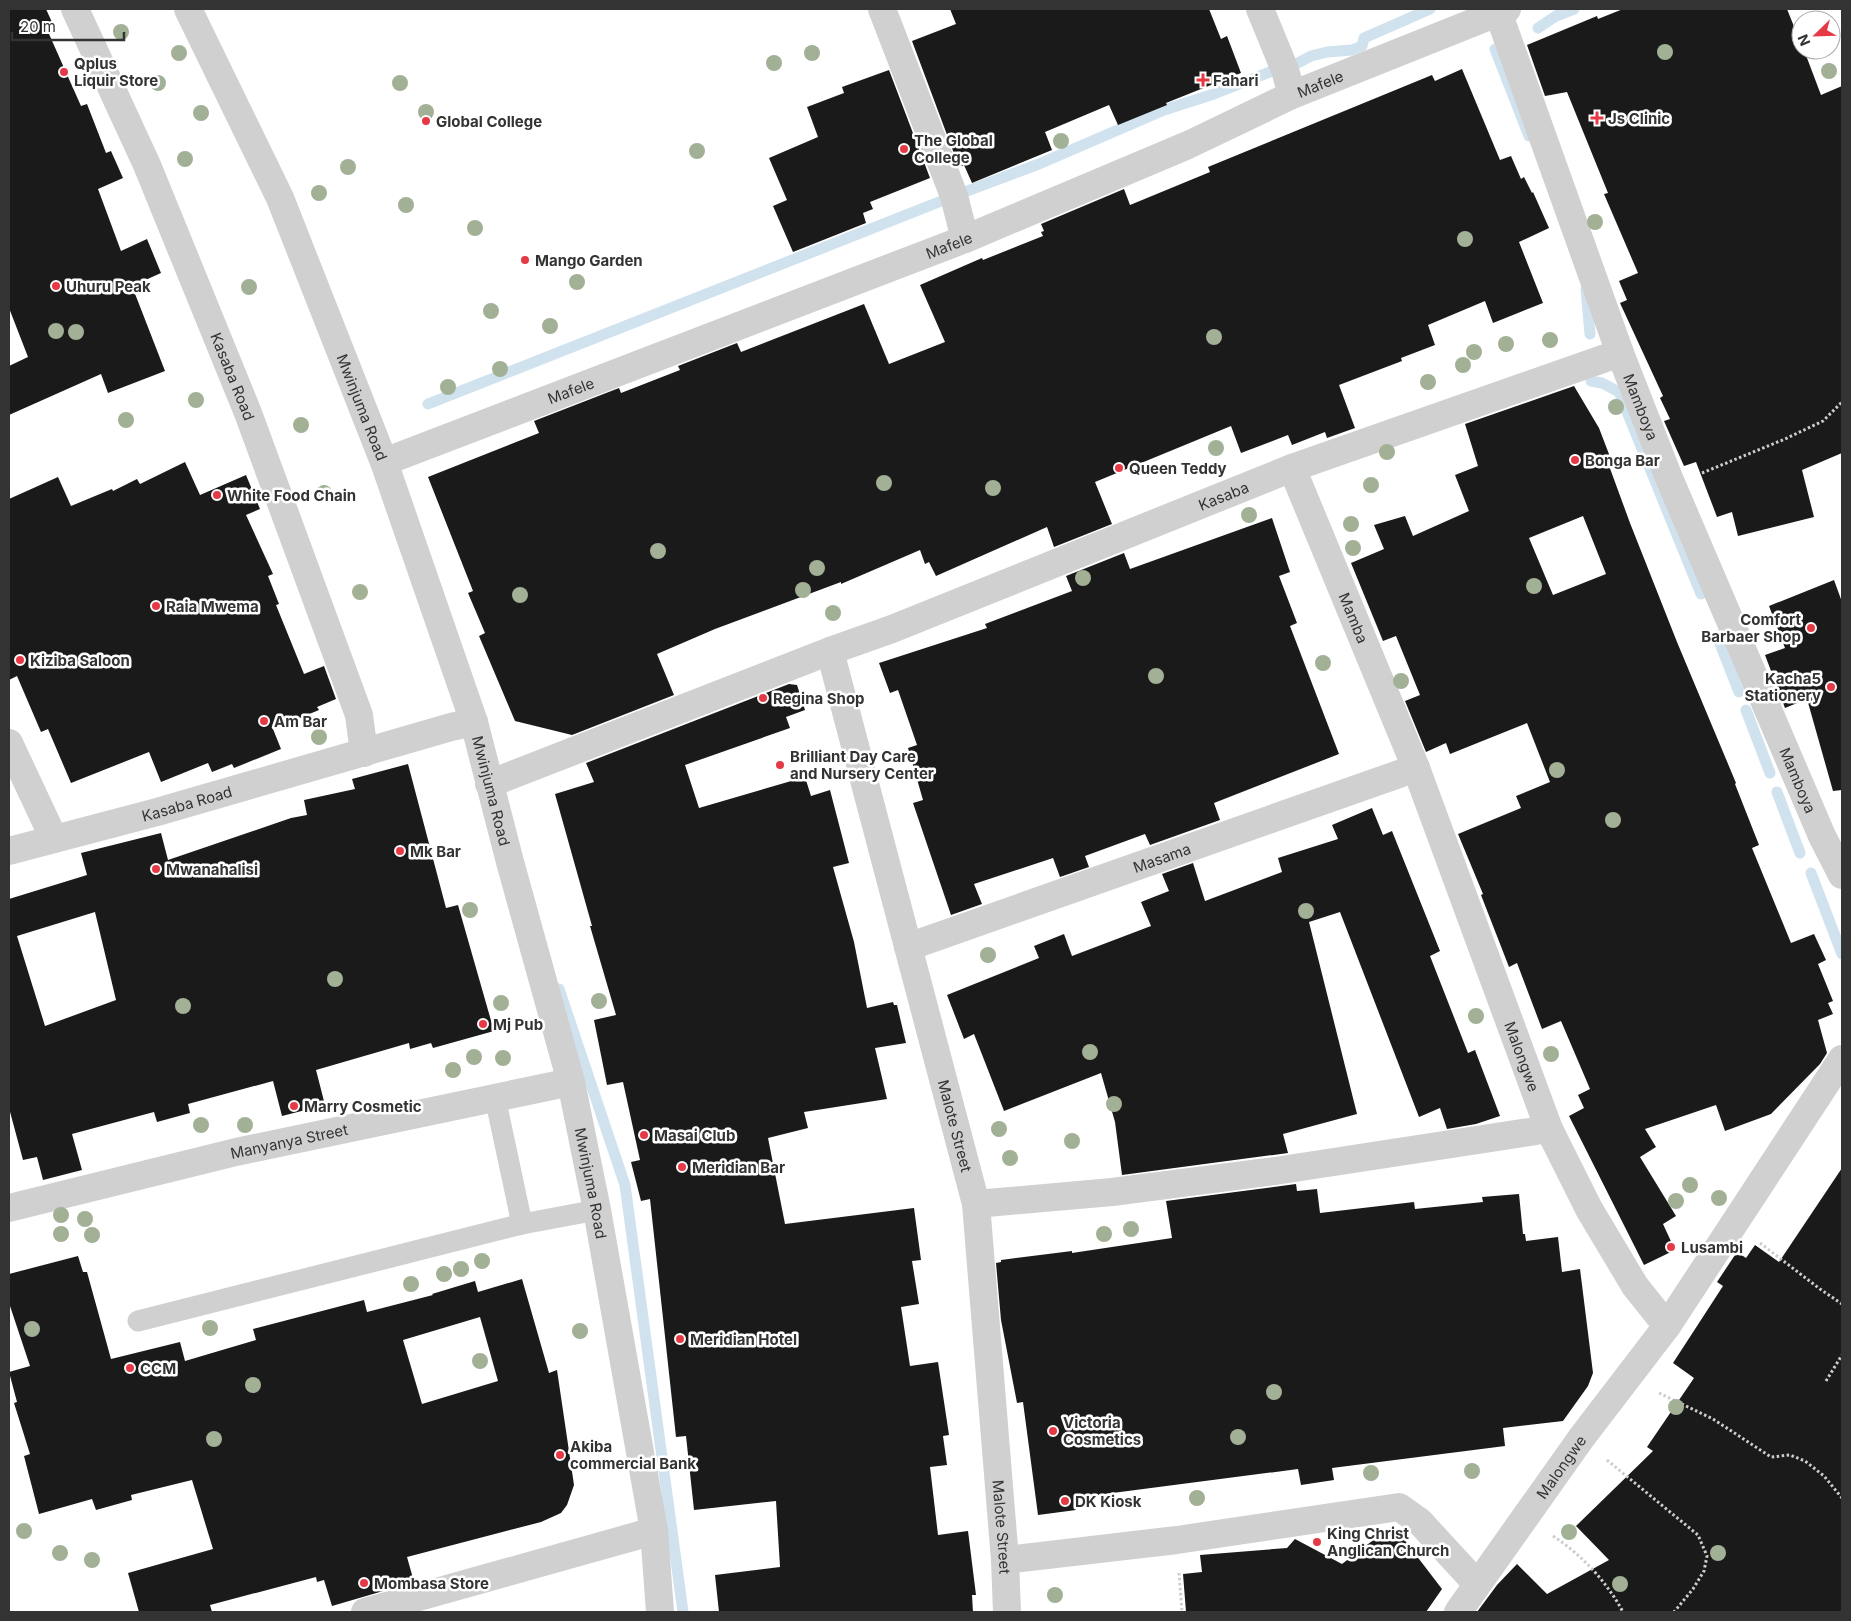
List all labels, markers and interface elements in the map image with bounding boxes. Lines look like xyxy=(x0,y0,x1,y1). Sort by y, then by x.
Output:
scale bar xyxy=(12,10,125,42)
north arrow xyxy=(1791,10,1841,60)
text: 20 m xyxy=(20,17,56,36)
text: N xyxy=(1794,32,1813,49)
place label: Qplus Liquir Store xyxy=(74,54,158,90)
marker: Qplus Liquir Store xyxy=(58,66,70,78)
street label: Mafele xyxy=(1294,66,1346,102)
place label: Fahari xyxy=(1213,71,1259,90)
marker: Fahari xyxy=(1197,74,1209,86)
place label: Js Clinic xyxy=(1608,109,1670,128)
marker: Js Clinic xyxy=(1590,111,1604,125)
place label: Global College xyxy=(436,112,542,131)
marker: Global College xyxy=(420,115,432,127)
place label: The Global College xyxy=(914,131,993,167)
marker: The Global College xyxy=(898,143,910,155)
street label: Mafele xyxy=(923,228,975,263)
place label: Mango Garden xyxy=(535,251,643,270)
marker: Mango Garden xyxy=(519,254,531,266)
place label: Uhuru Peak xyxy=(66,277,151,296)
marker: Uhuru Peak xyxy=(50,280,62,292)
street label: Kasaba Road xyxy=(207,330,259,423)
street label: Mwinjuma Road xyxy=(333,351,392,463)
street label: Mamboya xyxy=(1620,371,1663,443)
street label: Mafele xyxy=(545,373,597,408)
place label: Bonga Bar xyxy=(1585,451,1660,470)
marker: Bonga Bar xyxy=(1569,454,1581,466)
place label: Queen Teddy xyxy=(1129,459,1227,478)
marker: Queen Teddy xyxy=(1113,462,1125,474)
street label: Kasaba xyxy=(1195,477,1251,514)
place label: White Food Chain xyxy=(227,486,356,505)
marker: White Food Chain xyxy=(211,489,223,501)
street label: Mamba xyxy=(1335,590,1373,646)
place label: Raia Mwema xyxy=(166,597,259,616)
marker: Raia Mwema xyxy=(150,600,162,612)
place label: Comfort Barbaer Shop xyxy=(1701,610,1801,646)
marker: Comfort Barbaer Shop xyxy=(1805,622,1817,634)
place label: Kiziba Saloon xyxy=(30,651,130,670)
marker: Kiziba Saloon xyxy=(14,654,26,666)
place label: Kacha5 Stationery xyxy=(1744,669,1821,705)
marker: Kacha5 Stationery xyxy=(1825,681,1837,693)
place label: Regina Shop xyxy=(773,689,865,708)
marker: Regina Shop xyxy=(757,692,769,704)
place label: Am Bar xyxy=(274,712,327,731)
marker: Am Bar xyxy=(258,715,270,727)
street label: Mwinjuma Road xyxy=(468,734,515,848)
street label: Mamboya xyxy=(1776,744,1821,816)
place label: Brilliant Day Care and Nursery Center xyxy=(790,747,934,783)
marker: Brilliant Day Care and Nursery Center xyxy=(774,759,786,771)
street label: Kasaba Road xyxy=(140,781,234,825)
street label: Masama xyxy=(1130,839,1193,877)
place label: Mk Bar xyxy=(410,842,461,861)
marker: Mk Bar xyxy=(394,845,406,857)
place label: Mwanahalisi xyxy=(166,860,258,879)
marker: Mwanahalisi xyxy=(150,863,162,875)
place label: Mj Pub xyxy=(493,1015,543,1034)
marker: Mj Pub xyxy=(477,1018,489,1030)
street label: Malongwe xyxy=(1501,1019,1544,1094)
street label: Malote Street xyxy=(934,1078,977,1174)
place label: Marry Cosmetic xyxy=(304,1097,422,1116)
marker: Marry Cosmetic xyxy=(288,1100,300,1112)
street label: Manyanya Street xyxy=(229,1119,350,1162)
street label: Mwinjuma Road xyxy=(571,1126,611,1240)
place label: Masai Club xyxy=(654,1126,735,1145)
marker: Masai Club xyxy=(638,1129,650,1141)
place label: Meridian Bar xyxy=(692,1158,785,1177)
marker: Meridian Bar xyxy=(676,1161,688,1173)
place label: Lusambi xyxy=(1681,1238,1743,1257)
marker: Lusambi xyxy=(1665,1241,1677,1253)
place label: Meridian Hotel xyxy=(690,1330,797,1349)
marker: Meridian Hotel xyxy=(674,1333,686,1345)
place label: CCM xyxy=(140,1359,176,1378)
marker: CCM xyxy=(124,1362,136,1374)
place label: Victoria Cosmetics xyxy=(1063,1413,1141,1449)
marker: Victoria Cosmetics xyxy=(1047,1425,1059,1437)
street label: Malongwe xyxy=(1532,1431,1590,1502)
place label: Akiba commercial Bank xyxy=(570,1437,696,1473)
marker: Akiba commercial Bank xyxy=(554,1449,566,1461)
street label: Malote Street xyxy=(989,1479,1015,1575)
place label: DK Kiosk xyxy=(1075,1492,1142,1511)
marker: DK Kiosk xyxy=(1059,1495,1071,1507)
place label: King Christ Anglican Church xyxy=(1327,1524,1449,1560)
marker: King Christ Anglican Church xyxy=(1311,1536,1323,1548)
place label: Mombasa Store xyxy=(374,1574,489,1593)
marker: Mombasa Store xyxy=(358,1577,370,1589)

